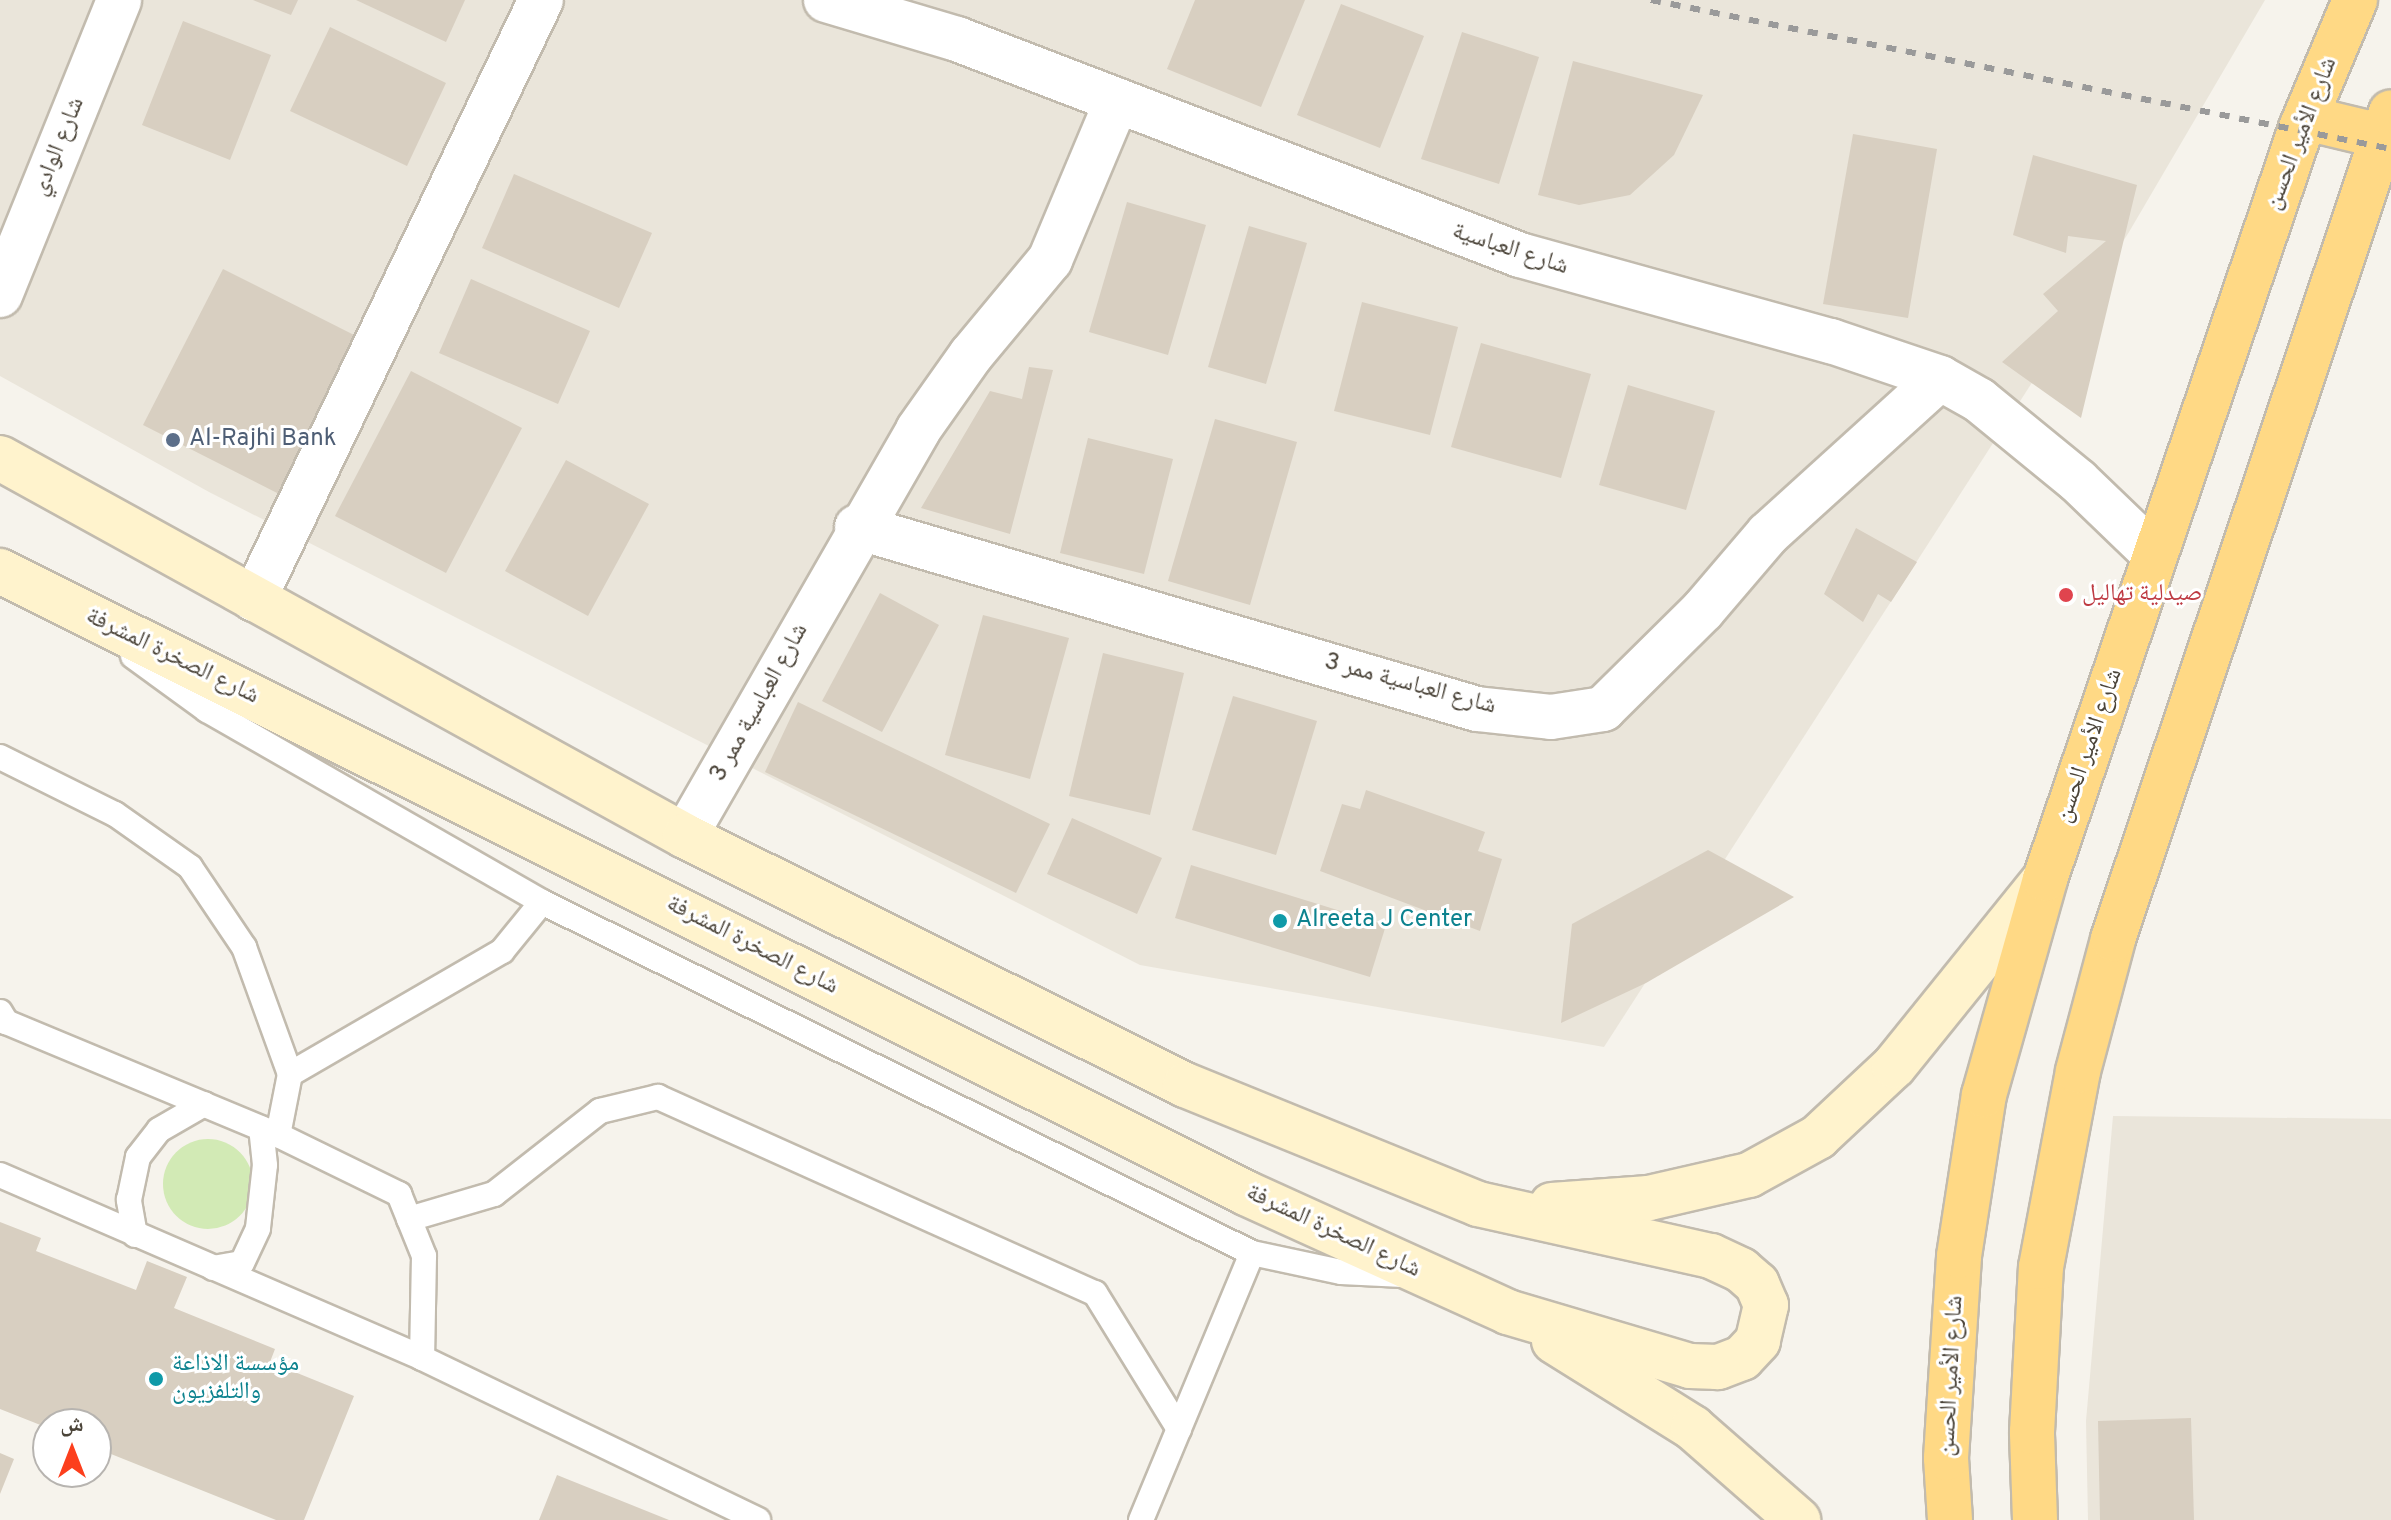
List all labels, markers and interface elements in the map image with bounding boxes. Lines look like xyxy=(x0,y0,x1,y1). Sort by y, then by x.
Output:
street label: شارع الأمير الحسن xyxy=(2260,54,2344,214)
street label: شارع الوادي xyxy=(26,93,92,201)
street label: شارع العباسية xyxy=(1448,218,1572,282)
place label: Al-Rajhi Bank xyxy=(189,426,336,454)
marker: Al-Rajhi Bank xyxy=(164,431,182,449)
place label: صيدلية تهاليل xyxy=(2082,581,2202,609)
marker: صيدلية تهاليل xyxy=(2057,586,2075,604)
street label: شارع الصخرة المشرفة xyxy=(81,603,263,711)
street label: شارع العباسية ممر 3 xyxy=(705,619,815,787)
street label: شارع العباسية ممر 3 xyxy=(1321,648,1499,722)
street label: شارع الأمير الحسن xyxy=(2050,665,2130,827)
street label: شارع الصخرة المشرفة xyxy=(661,890,843,1002)
place label: Alreeta J Center xyxy=(1296,907,1472,935)
marker: Alreeta J Center xyxy=(1271,912,1289,930)
street label: شارع الصخرة المشرفة xyxy=(1241,1179,1425,1285)
street label: شارع الأمير الحسن xyxy=(1933,1295,1971,1457)
place label: مؤسسة الاذاعة والتلفزيون xyxy=(172,1351,299,1407)
marker: مؤسسة الاذاعة والتلفزيون xyxy=(147,1370,165,1388)
north arrow xyxy=(32,1408,112,1488)
text: ش xyxy=(60,1412,84,1439)

